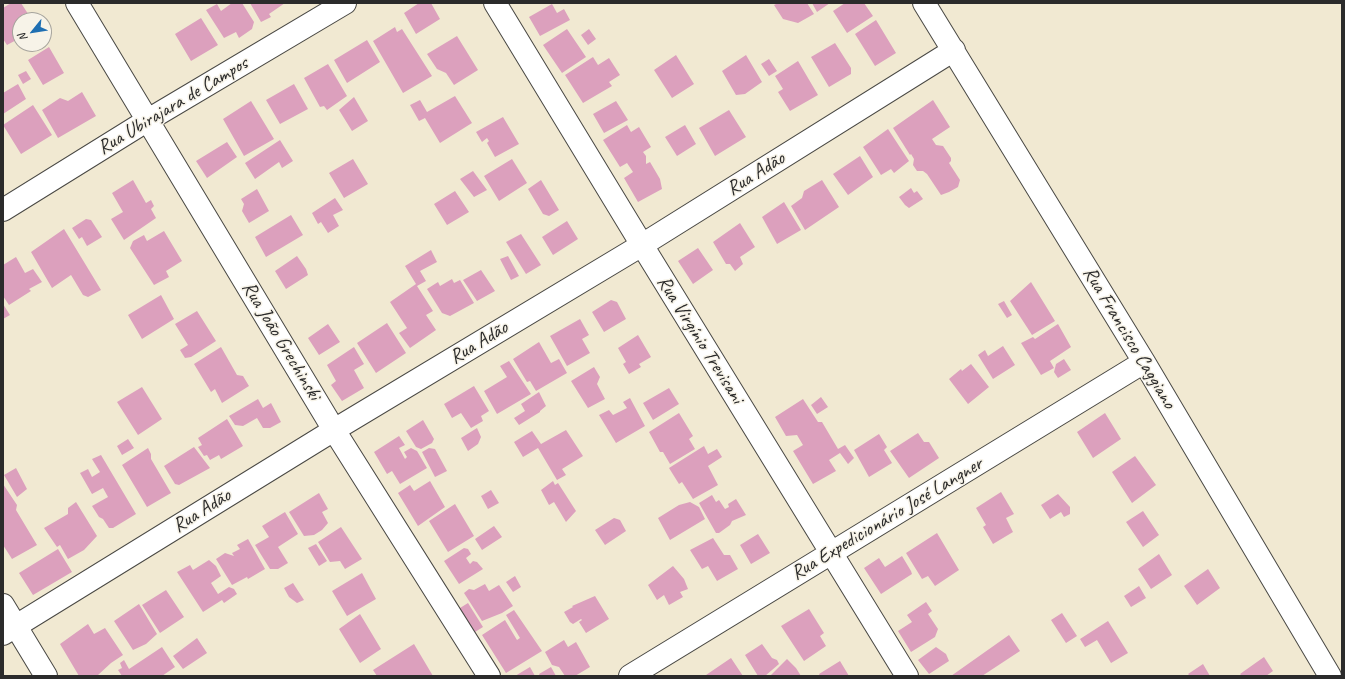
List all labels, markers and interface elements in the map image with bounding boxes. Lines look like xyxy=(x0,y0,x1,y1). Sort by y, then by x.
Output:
north arrow xyxy=(12,12,52,52)
text: N xyxy=(15,31,30,44)
street label: Rua Ubirajara de Campos xyxy=(93,52,253,160)
street label: Rua Adão xyxy=(722,147,790,201)
street label: Rua Francisco Caggiano xyxy=(1077,263,1181,413)
street label: Rua Virgínio Trevisani xyxy=(651,272,749,408)
street label: Rua João Grechinski xyxy=(236,277,326,405)
street label: Rua Adão xyxy=(445,316,513,370)
street label: Rua Expedicionário José Langner xyxy=(787,452,987,586)
street label: Rua Adão xyxy=(168,484,236,538)

